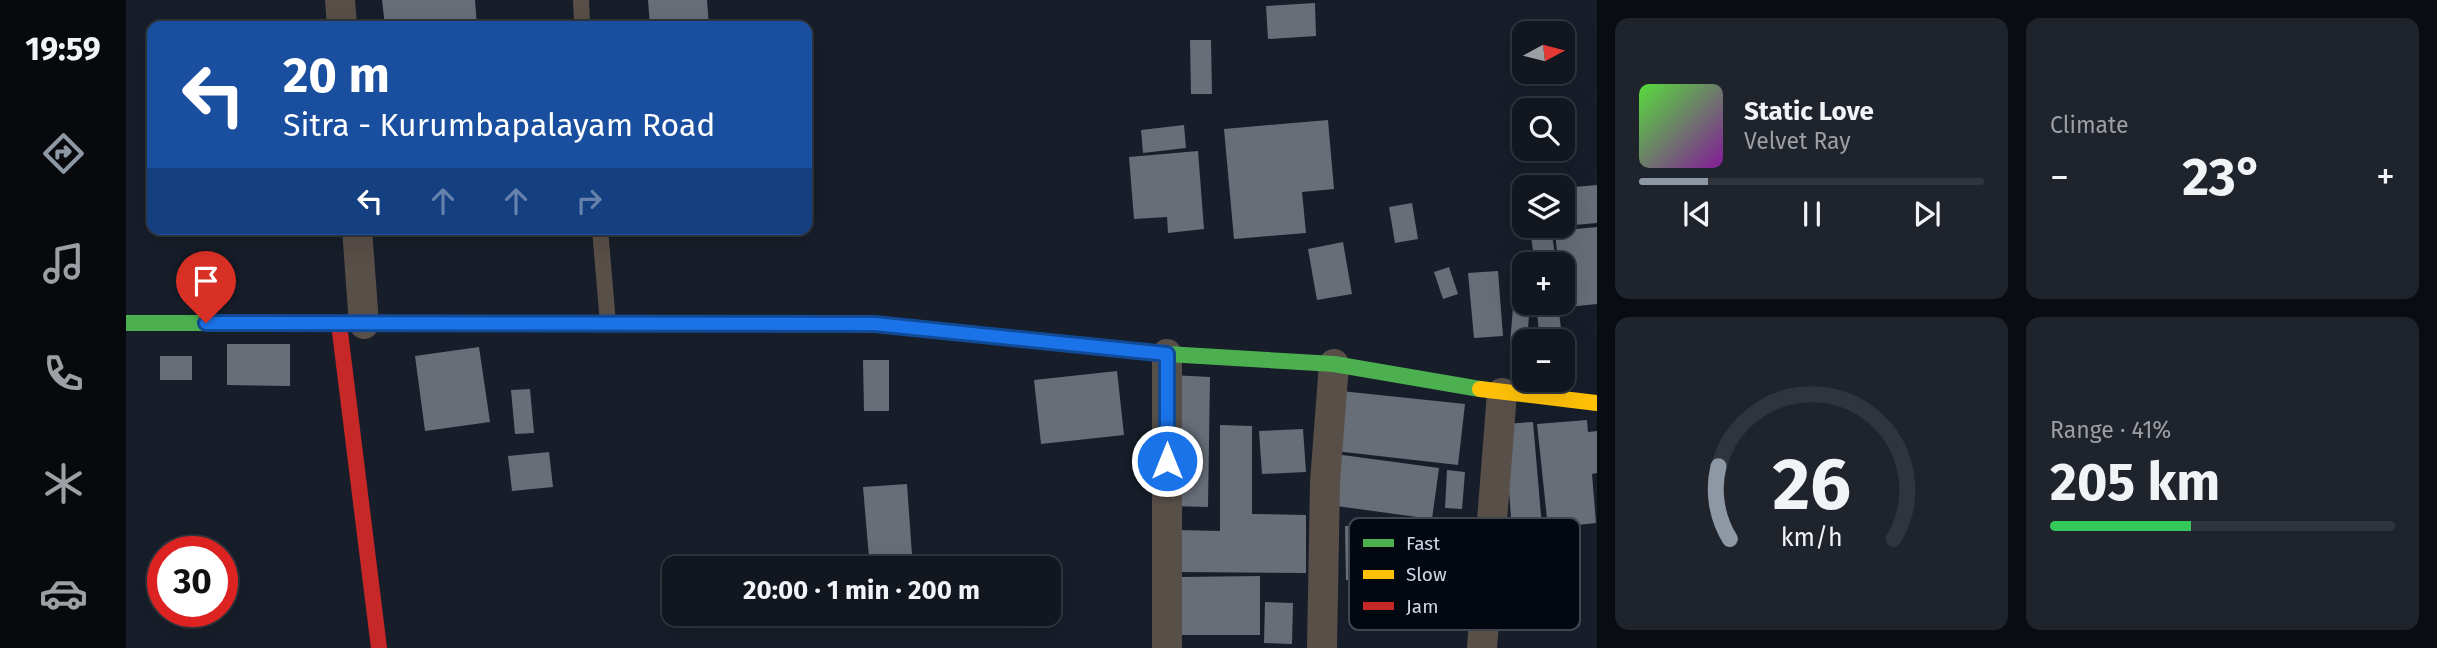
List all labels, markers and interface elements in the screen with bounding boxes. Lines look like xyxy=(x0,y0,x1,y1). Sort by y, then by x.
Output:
north arrow xyxy=(1512,21,1575,84)
map controls xyxy=(1512,21,1575,392)
text: 19:59 xyxy=(25,30,101,68)
text: 20 m xyxy=(283,46,390,105)
icon: left xyxy=(168,49,259,140)
text: Static Love xyxy=(1744,96,1874,127)
button: search xyxy=(1512,98,1575,161)
text: Sitra - Kurumbapalayam Road xyxy=(283,106,715,144)
text: Climate xyxy=(2050,111,2129,139)
text: Velvet Ray xyxy=(1744,127,1851,155)
icon: directions xyxy=(39,129,88,178)
text: 23° xyxy=(2182,146,2263,209)
text: − xyxy=(2050,154,2069,200)
text: + xyxy=(2376,154,2395,200)
button: layers xyxy=(1512,175,1575,238)
icon: left xyxy=(351,182,389,220)
icon: ahead xyxy=(424,182,462,220)
icon: ahead xyxy=(497,182,535,220)
icon: right xyxy=(570,182,608,220)
icon: previous xyxy=(1678,195,1716,233)
icon: pause xyxy=(1793,195,1831,233)
icon: next xyxy=(1908,195,1946,233)
icon: music xyxy=(39,239,88,288)
pin xyxy=(176,251,236,323)
button: + xyxy=(1512,252,1575,315)
icon: arrive xyxy=(187,262,225,300)
button: − xyxy=(1512,329,1575,392)
icon: phone xyxy=(39,349,88,398)
text: Range · 41% xyxy=(2050,416,2171,444)
position arrow xyxy=(1130,424,1204,498)
text: 26 xyxy=(1772,442,1851,529)
text: 205 km xyxy=(2050,451,2220,514)
icon: climate xyxy=(39,459,88,508)
legend xyxy=(1349,518,1580,630)
text: km/h xyxy=(1781,523,1842,553)
text: Fast xyxy=(1406,532,1440,555)
speed limit sign: 30 xyxy=(147,536,238,627)
text: Slow xyxy=(1406,563,1447,586)
icon: car xyxy=(39,569,88,618)
text: 20:00 · 1 min · 200 m xyxy=(743,575,980,606)
text: Jam xyxy=(1406,595,1438,618)

